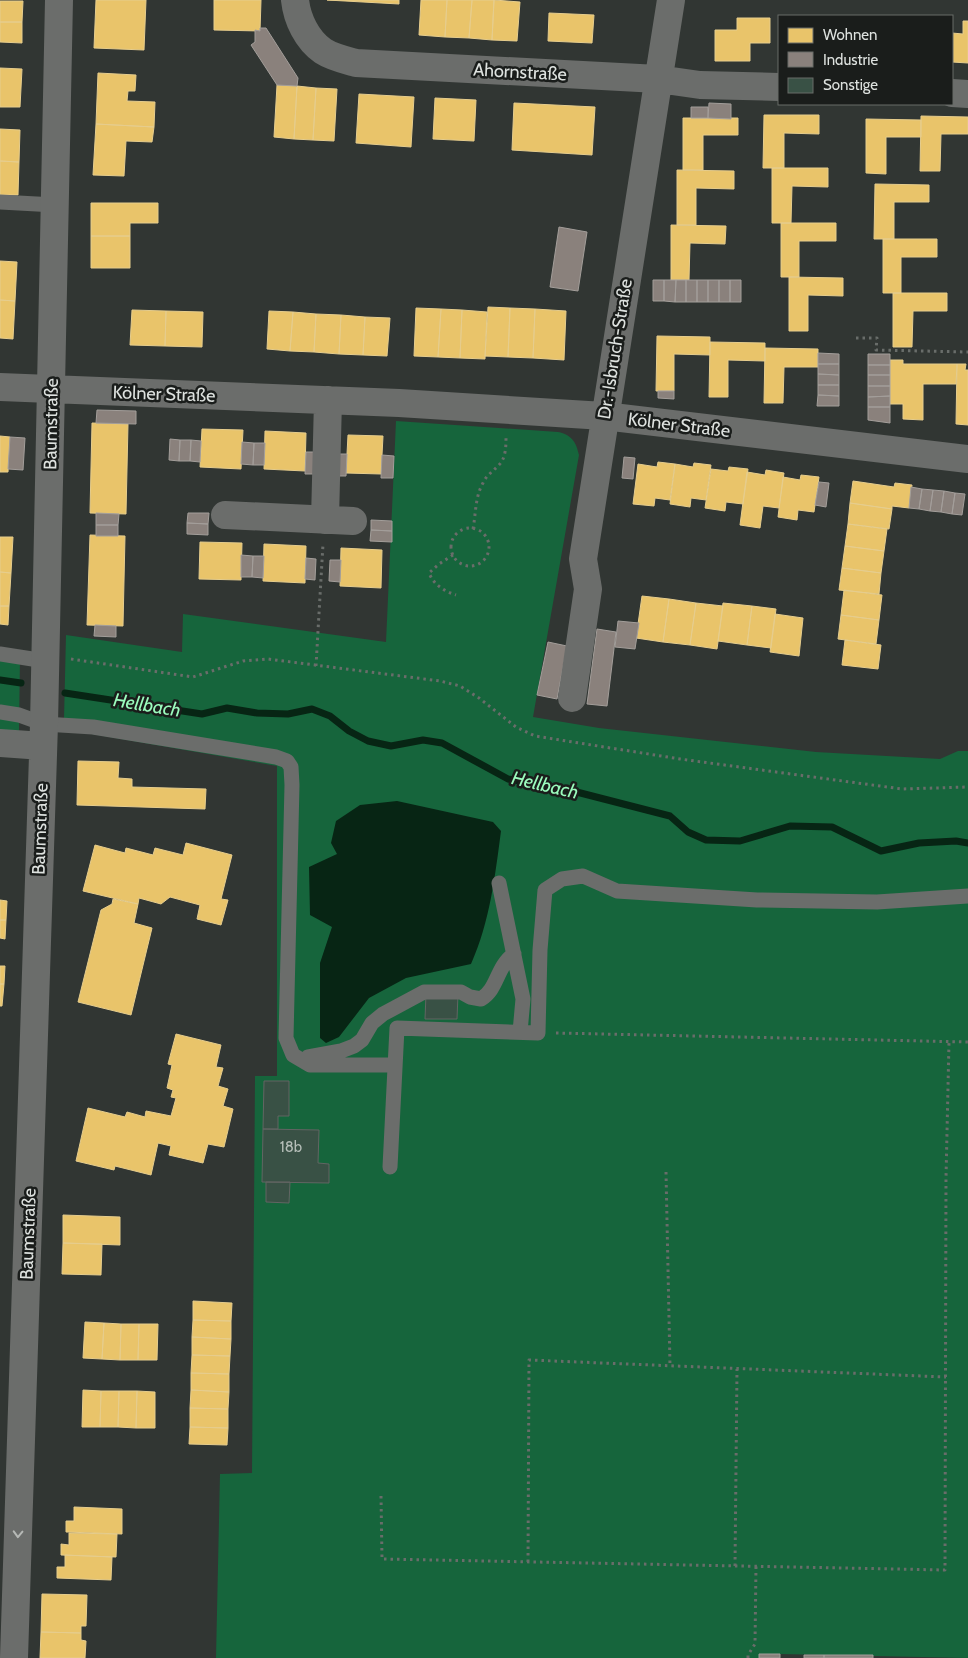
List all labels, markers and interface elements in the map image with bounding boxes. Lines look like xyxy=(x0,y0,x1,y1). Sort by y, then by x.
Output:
legend xyxy=(778,15,953,105)
text: Wohnen xyxy=(823,26,877,44)
text: Industrie xyxy=(823,51,878,69)
street label: Ahornstraße xyxy=(473,59,567,85)
text: Sonstige xyxy=(823,76,878,94)
street label: Dr.-Isbruch-Straße xyxy=(593,277,637,421)
street label: Baumstraße xyxy=(39,378,63,470)
street label: Kölner Straße xyxy=(112,381,216,407)
street label: Kölner Straße xyxy=(627,408,731,442)
water label: Hellbach xyxy=(112,688,182,722)
water label: Hellbach xyxy=(509,766,581,804)
street label: Baumstraße xyxy=(27,783,53,875)
house number: 18b xyxy=(280,1138,302,1156)
street label: Baumstraße xyxy=(15,1188,41,1280)
one-way arrow xyxy=(13,1530,23,1538)

